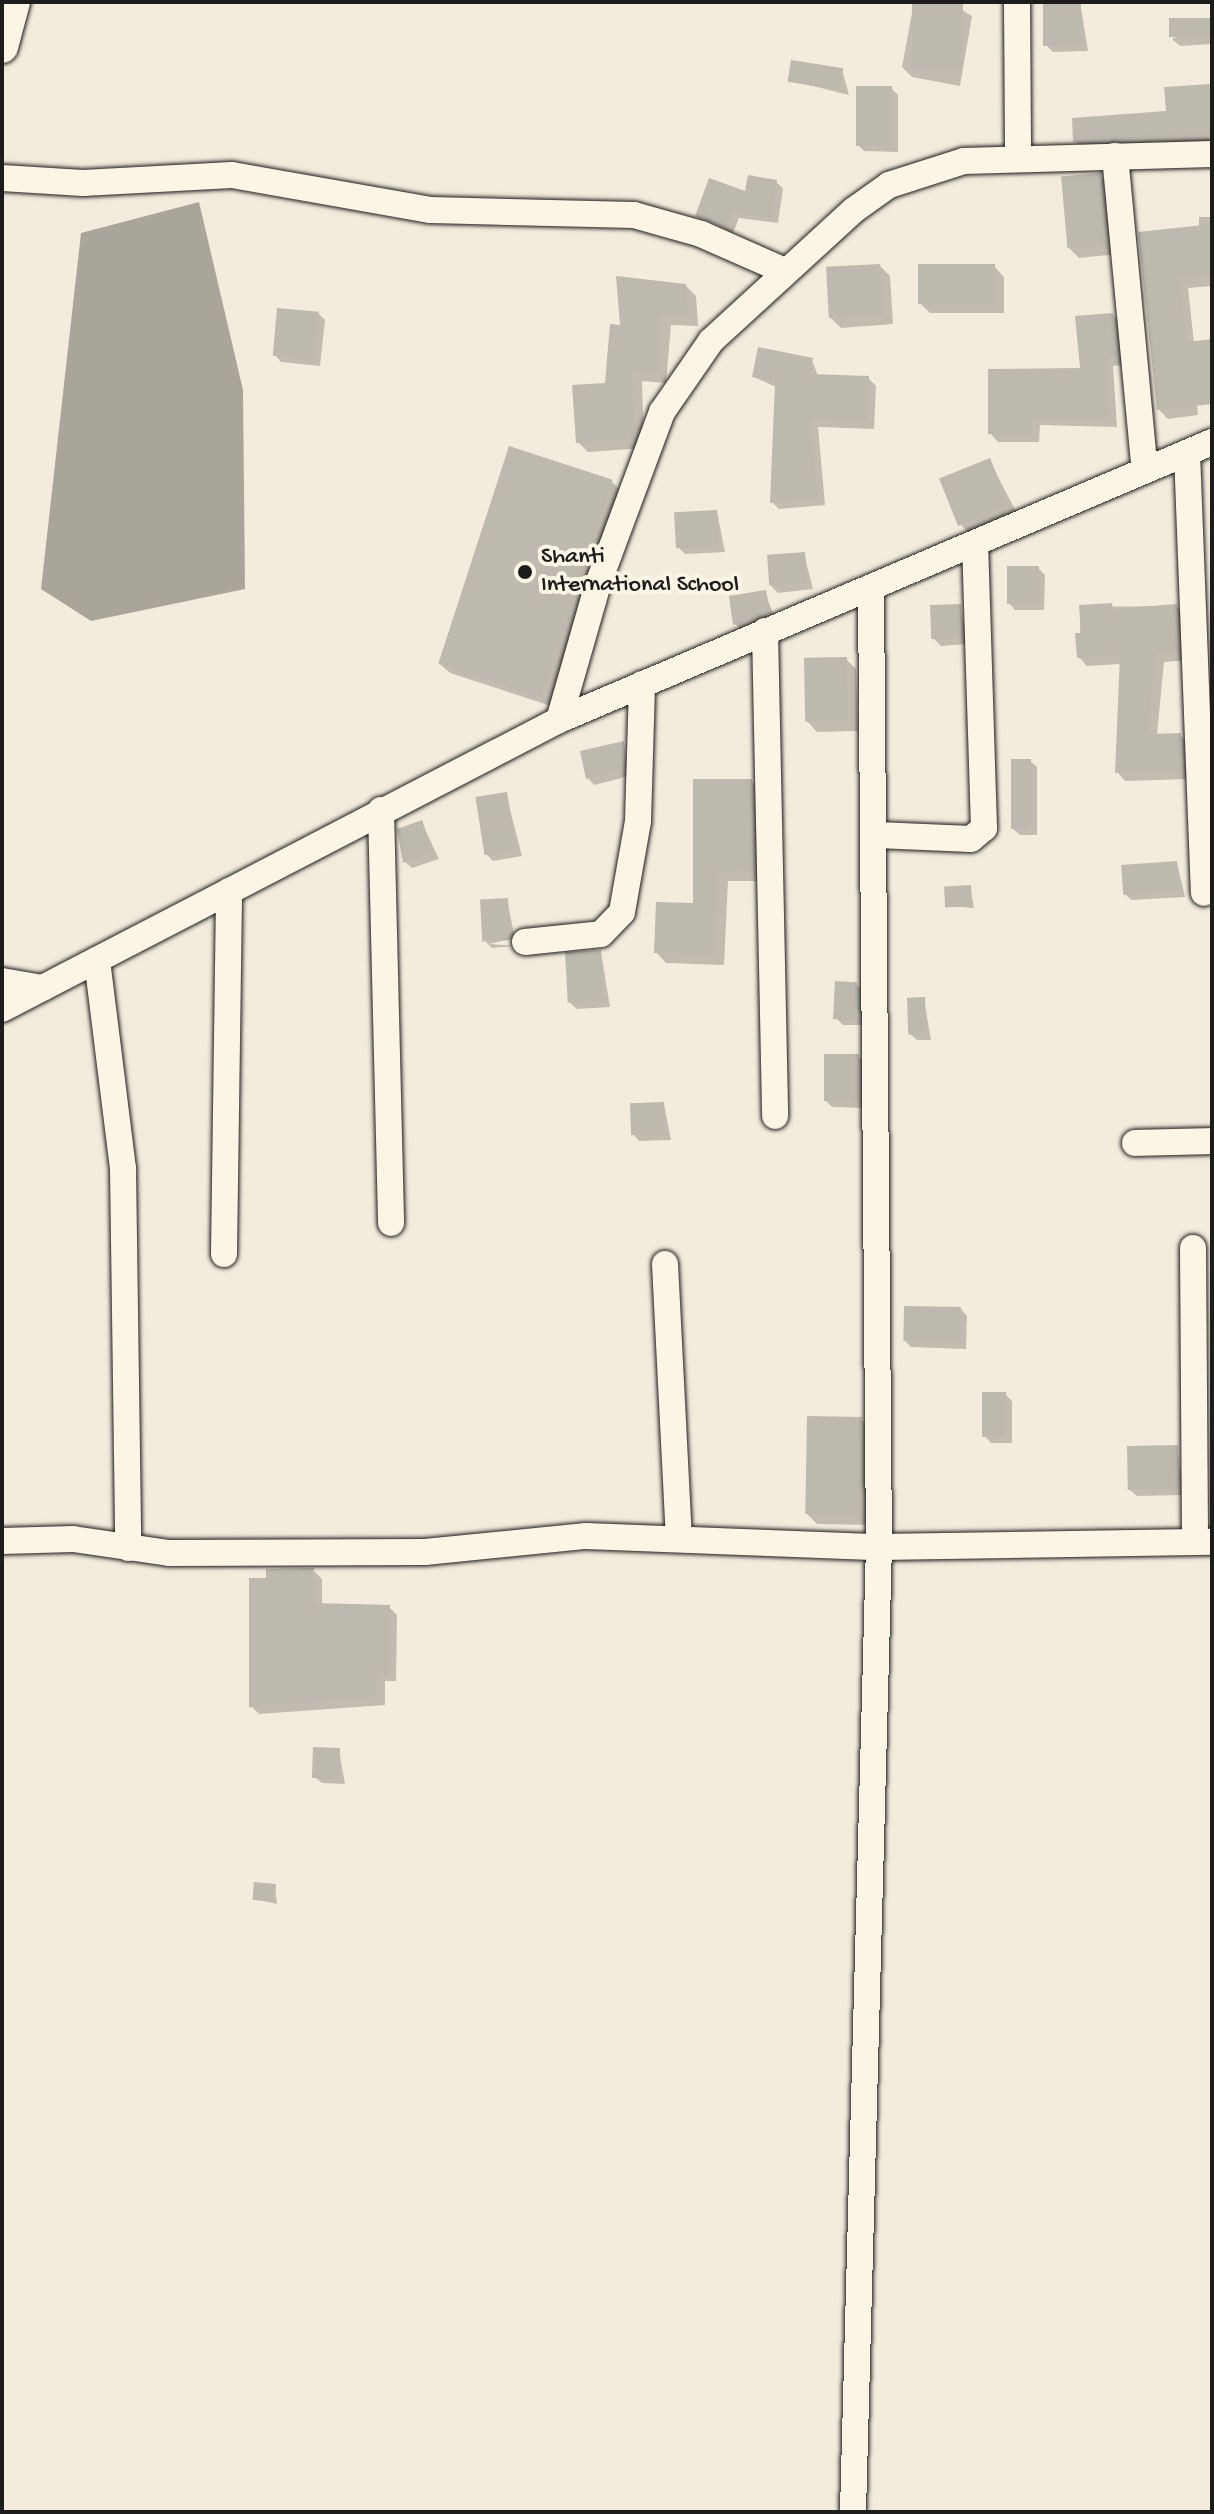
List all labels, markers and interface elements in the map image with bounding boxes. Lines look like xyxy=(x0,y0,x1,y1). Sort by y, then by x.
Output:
place label: Shanti International School xyxy=(541,544,739,600)
marker: Shanti International School xyxy=(516,563,534,581)

